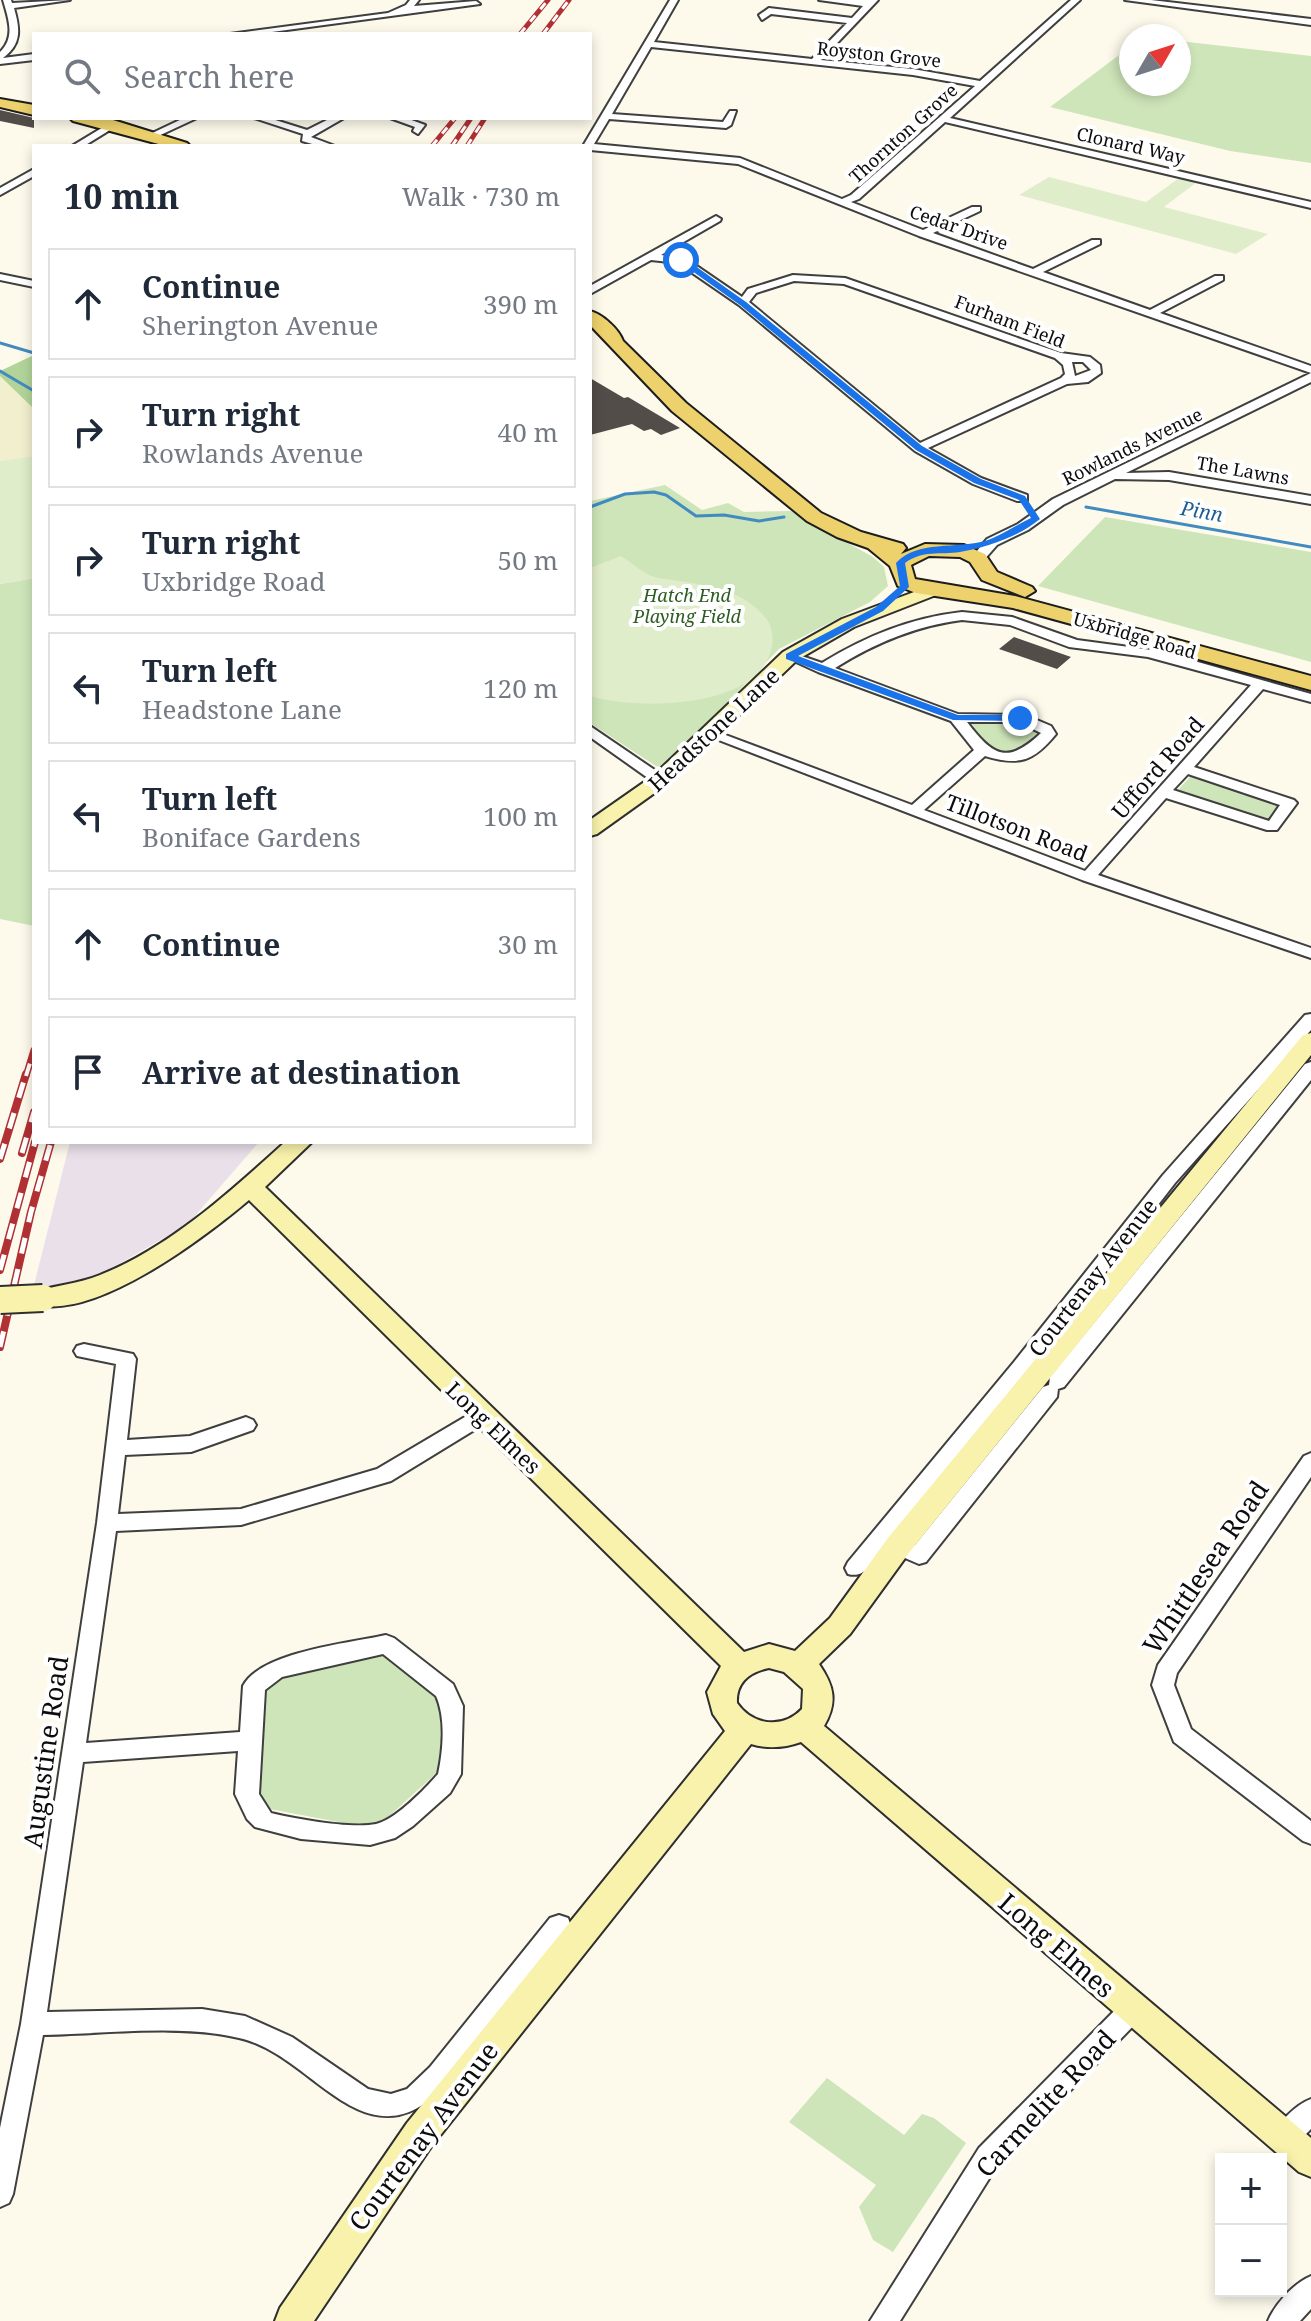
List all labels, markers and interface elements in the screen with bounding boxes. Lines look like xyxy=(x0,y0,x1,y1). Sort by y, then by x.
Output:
north arrow xyxy=(1119,24,1191,96)
search box xyxy=(32,32,592,120)
street label: Royston Grove xyxy=(816,36,942,72)
icon: search xyxy=(60,54,104,98)
text: Search here xyxy=(124,56,294,97)
street label: Thornton Grove xyxy=(844,78,962,188)
street label: Clonard Way xyxy=(1074,121,1188,169)
text: 10 min xyxy=(64,173,179,219)
text: Walk · 730 m xyxy=(402,178,560,214)
street label: Cedar Drive xyxy=(907,199,1011,255)
route start xyxy=(663,242,699,278)
text: Continue xyxy=(142,266,280,307)
icon: ahead xyxy=(66,282,110,326)
text: 390 m xyxy=(483,286,558,322)
street label: Furham Field xyxy=(951,289,1069,353)
text: Sherington Avenue xyxy=(142,307,379,343)
text: Turn right xyxy=(142,394,300,435)
street label: Rowlands Avenue xyxy=(1058,402,1206,490)
icon: right xyxy=(66,410,110,454)
text: 40 m xyxy=(498,414,558,450)
text: Rowlands Avenue xyxy=(142,435,363,471)
street label: The Lawns xyxy=(1195,450,1291,490)
water label: Pinn xyxy=(1178,494,1225,528)
text: Turn right xyxy=(142,522,300,563)
icon: right xyxy=(66,538,110,582)
text: 50 m xyxy=(498,542,558,578)
text: Uxbridge Road xyxy=(142,563,325,599)
park label: Hatch End Playing Field xyxy=(632,583,742,628)
street label: Uxbridge Road xyxy=(1071,606,1199,664)
text: Turn left xyxy=(142,650,277,691)
street label: Headstone Lane xyxy=(641,660,785,798)
icon: left xyxy=(66,666,110,710)
text: 120 m xyxy=(483,670,558,706)
text: Headstone Lane xyxy=(142,691,342,727)
route end xyxy=(1002,700,1038,736)
street label: Ufford Road xyxy=(1104,709,1210,825)
text: Turn left xyxy=(142,778,277,819)
street label: Tillotson Road xyxy=(942,786,1093,868)
icon: left xyxy=(66,794,110,838)
text: 100 m xyxy=(483,798,558,834)
text: Boniface Gardens xyxy=(142,819,361,855)
icon: ahead xyxy=(66,922,110,966)
text: Continue xyxy=(142,924,280,965)
text: 30 m xyxy=(498,926,558,962)
icon: arrive xyxy=(66,1050,110,1094)
text: Arrive at destination xyxy=(142,1052,461,1093)
street label: Courtenay Avenue xyxy=(1021,1192,1163,1362)
street label: Long Elmes xyxy=(440,1374,548,1480)
street label: Whittlesea Road xyxy=(1134,1473,1276,1661)
street label: Augustine Road xyxy=(14,1653,76,1851)
street label: Long Elmes xyxy=(991,1884,1123,2006)
street label: Carmelite Road xyxy=(967,2021,1123,2185)
street label: Courtenay Avenue xyxy=(340,2034,506,2238)
map controls xyxy=(1215,2153,1287,2297)
button: + xyxy=(1215,2153,1287,2225)
button: − xyxy=(1215,2225,1287,2297)

